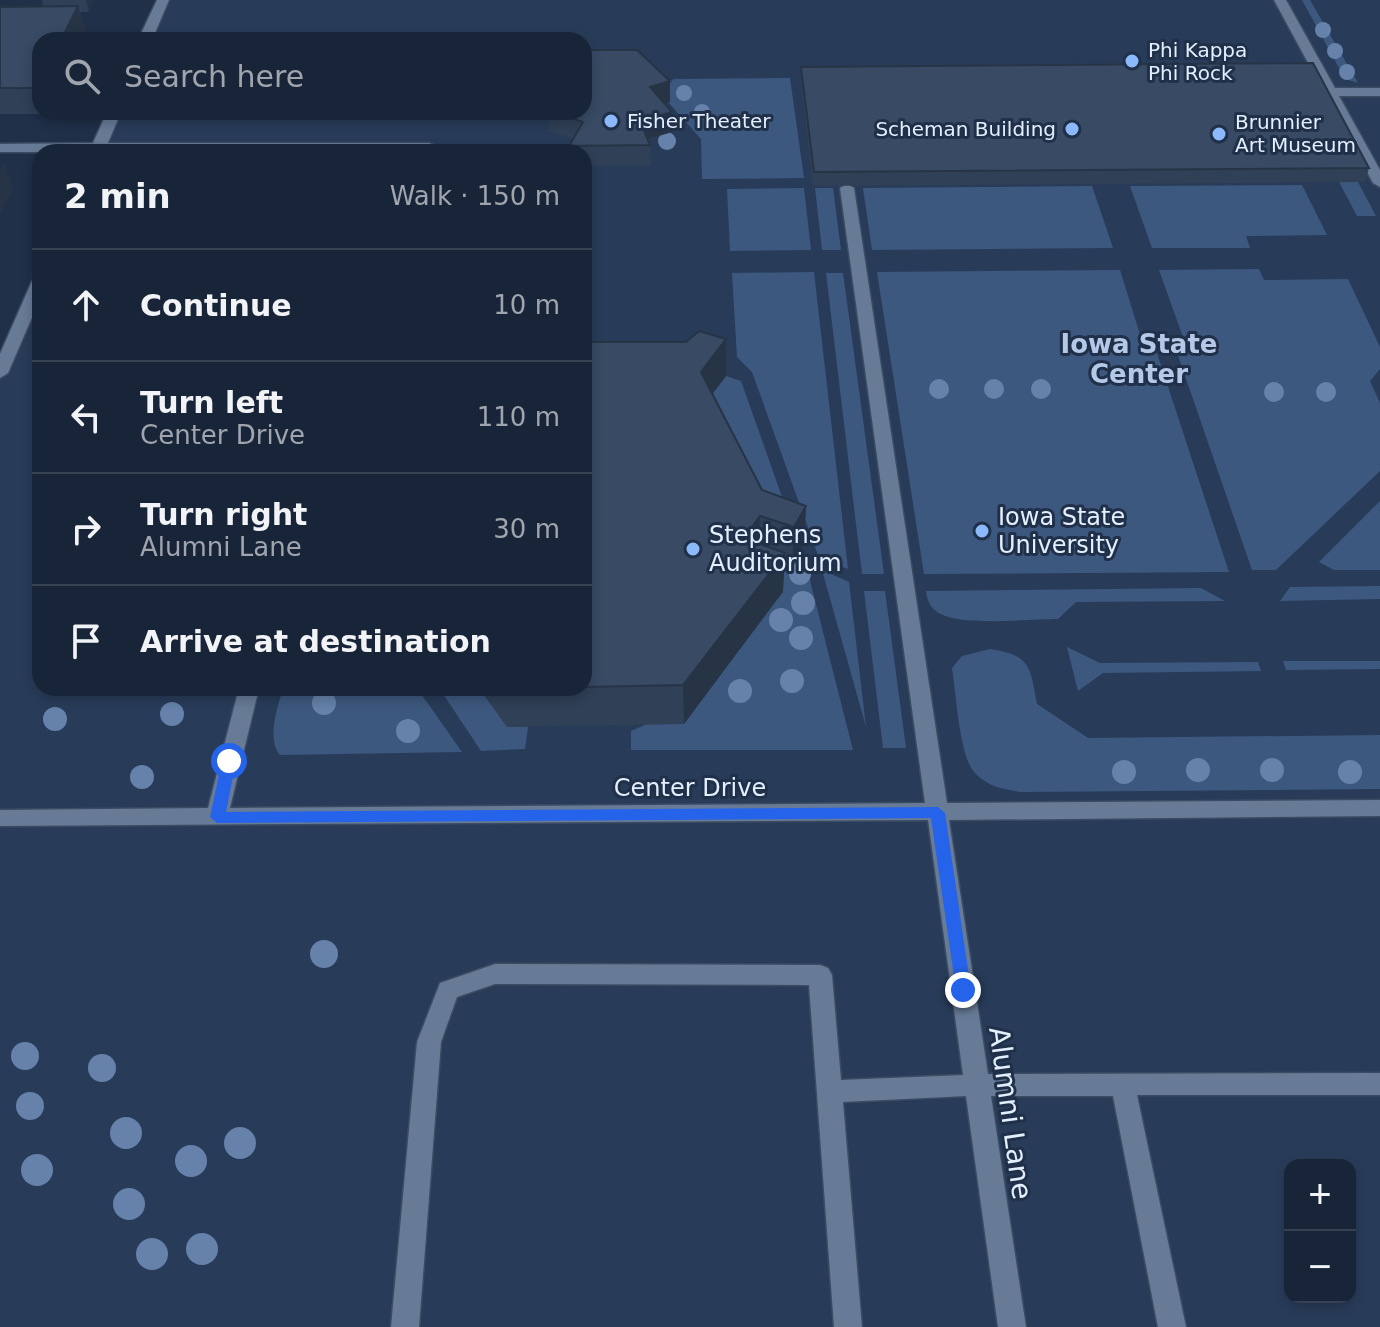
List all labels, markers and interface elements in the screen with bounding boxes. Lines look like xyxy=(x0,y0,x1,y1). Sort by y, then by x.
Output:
search box xyxy=(32,32,592,120)
place label: Phi Kappa Phi Rock xyxy=(1148,38,1247,85)
marker: Phi Kappa Phi Rock xyxy=(1123,52,1141,70)
icon: search xyxy=(60,54,104,98)
text: Search here xyxy=(124,59,304,94)
place label: Fisher Theater xyxy=(627,109,771,133)
place label: Brunnier Art Museum xyxy=(1235,110,1356,157)
marker: Fisher Theater xyxy=(602,112,620,130)
place label: Scheman Building xyxy=(875,117,1056,141)
marker: Scheman Building xyxy=(1063,120,1081,138)
marker: Brunnier Art Museum xyxy=(1210,125,1228,143)
text: 2 min xyxy=(64,176,171,216)
text: Walk · 150 m xyxy=(390,181,560,211)
icon: ahead xyxy=(64,283,108,327)
text: Continue xyxy=(140,288,292,323)
text: 10 m xyxy=(493,290,560,320)
district label: Iowa State Center xyxy=(1061,329,1217,389)
text: Turn left xyxy=(140,385,283,420)
icon: left xyxy=(64,395,108,439)
text: 110 m xyxy=(477,402,560,432)
text: Center Drive xyxy=(140,420,305,450)
text: Turn right xyxy=(140,497,307,532)
place label: Iowa State University xyxy=(998,503,1125,559)
icon: right xyxy=(64,507,108,551)
text: 30 m xyxy=(493,514,560,544)
place label: Stephens Auditorium xyxy=(709,521,842,577)
marker: Iowa State University xyxy=(973,522,991,540)
text: Alumni Lane xyxy=(140,532,302,562)
marker: Stephens Auditorium xyxy=(684,540,702,558)
icon: arrive xyxy=(64,619,108,663)
text: Arrive at destination xyxy=(140,624,491,659)
route start xyxy=(211,743,247,779)
street label: Center Drive xyxy=(614,774,766,802)
route end xyxy=(945,972,981,1008)
street label: Alumni Lane xyxy=(982,1025,1039,1202)
map controls xyxy=(1284,1159,1356,1303)
button: + xyxy=(1284,1159,1356,1231)
button: − xyxy=(1284,1231,1356,1303)

